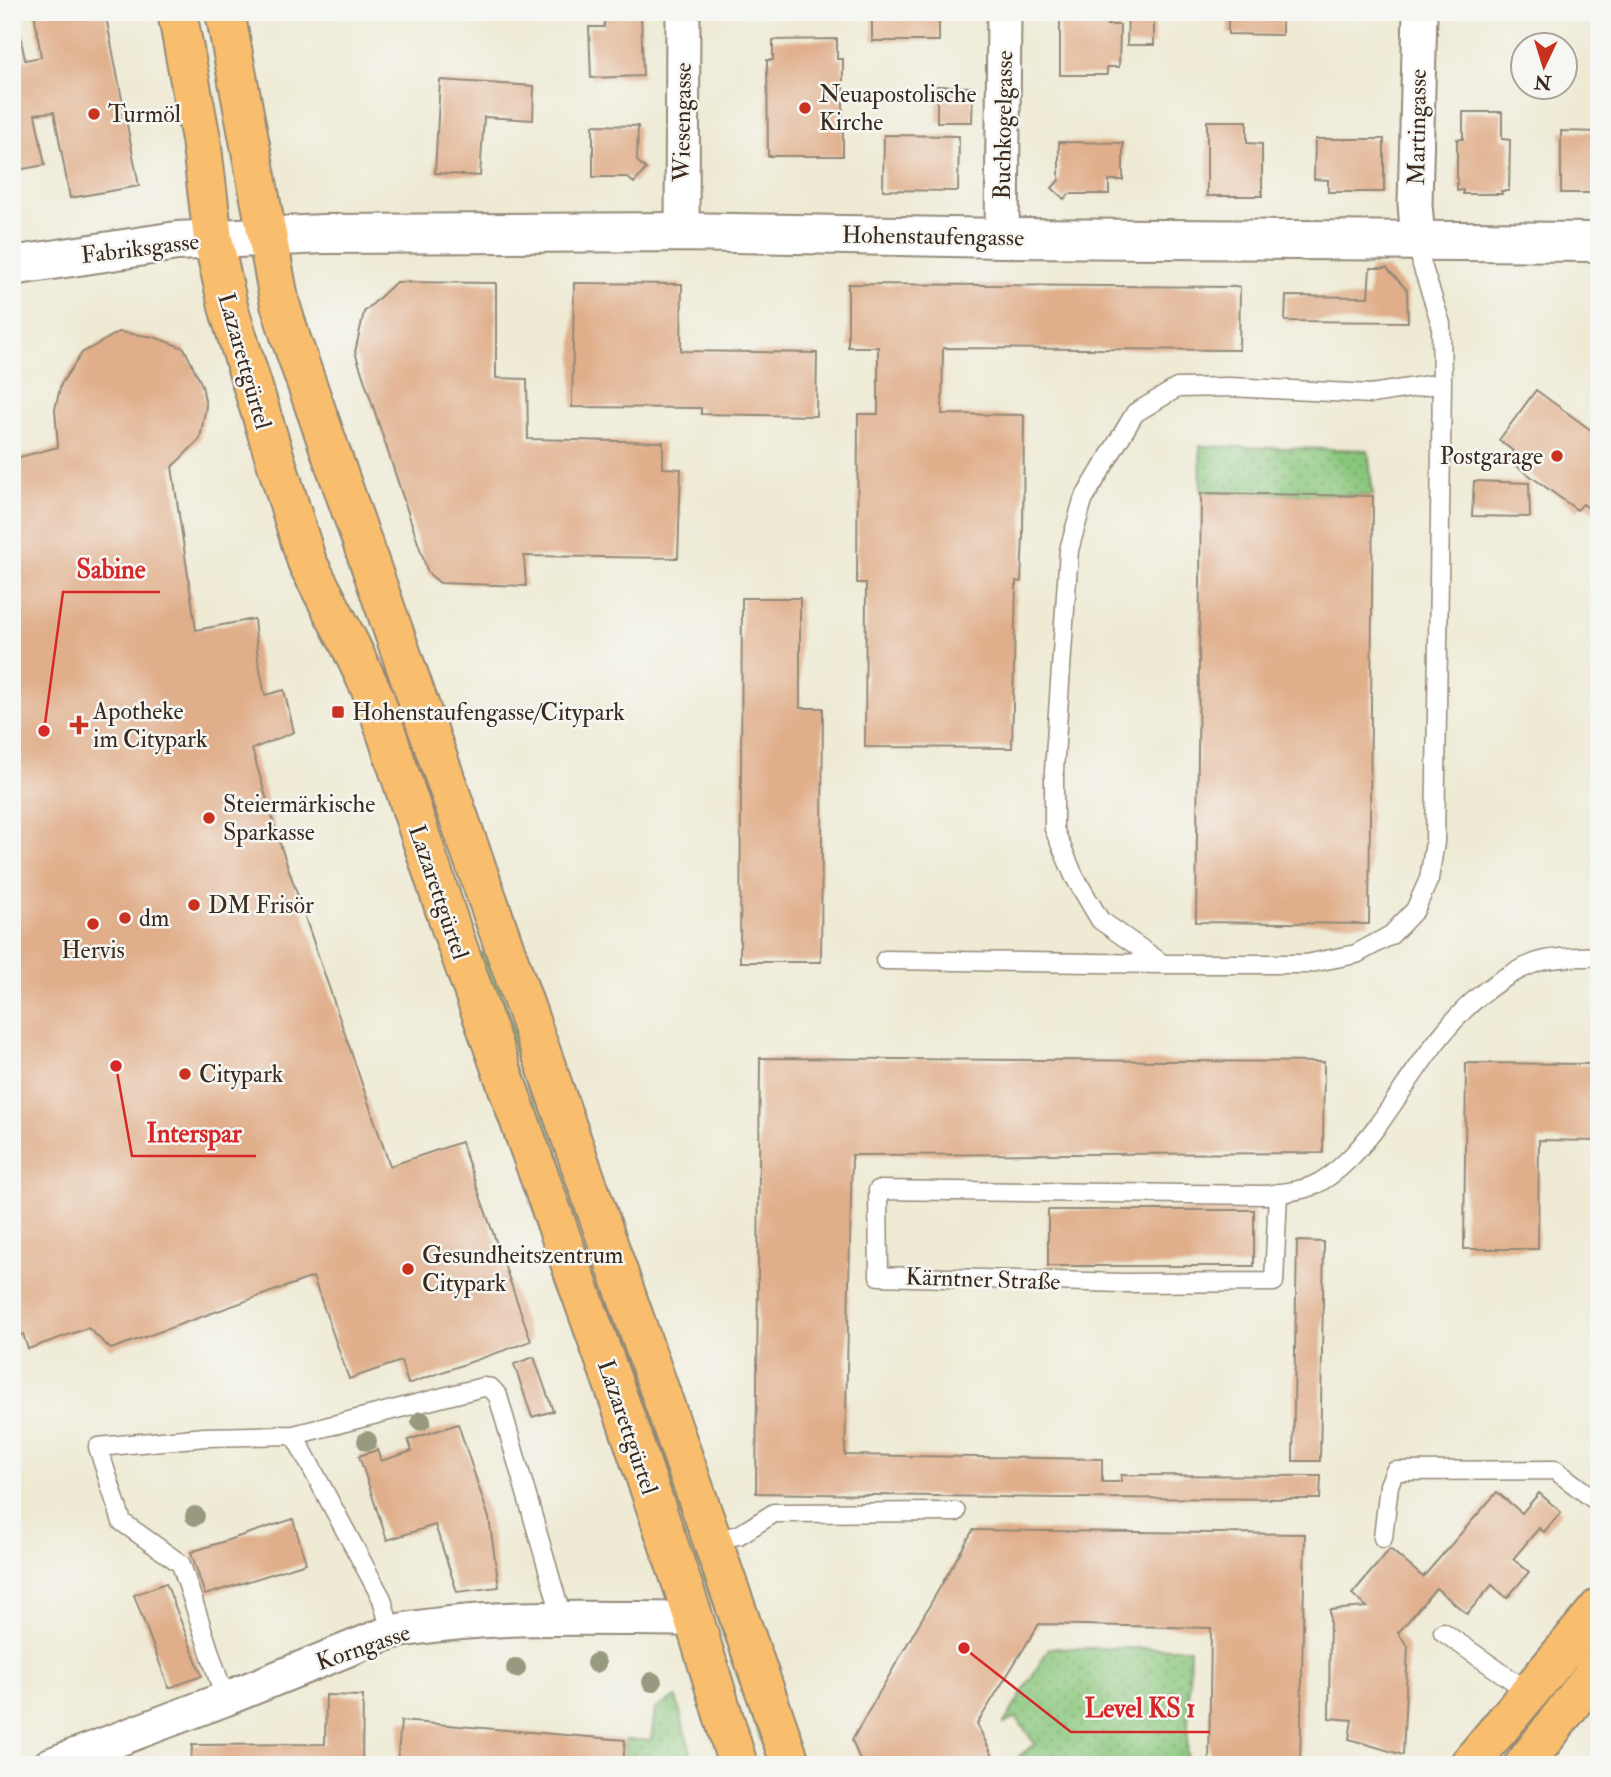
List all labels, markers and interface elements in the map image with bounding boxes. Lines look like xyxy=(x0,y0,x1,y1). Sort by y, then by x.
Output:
north arrow xyxy=(1510,32,1580,102)
street label: Buchkogelgasse xyxy=(987,50,1020,200)
street label: Wiesengasse xyxy=(666,62,699,183)
street label: Martingasse xyxy=(1401,68,1434,186)
text: N xyxy=(1533,69,1553,95)
place label: Neuapostolische Kirche xyxy=(819,79,976,138)
place label: Turmöl xyxy=(108,99,181,130)
marker: Neuapostolische Kirche xyxy=(797,100,813,116)
marker: Turmöl xyxy=(86,106,102,122)
street label: Hohenstaufengasse xyxy=(842,219,1024,254)
street label: Fabriksgasse xyxy=(79,226,201,271)
street label: Lazarettgürtel xyxy=(210,289,279,433)
place label: Postgarage xyxy=(1440,441,1543,472)
marker: Postgarage xyxy=(1549,448,1565,464)
callout: Sabine xyxy=(63,545,160,592)
text: Sabine xyxy=(76,554,146,586)
place label: Apotheke im Citypark xyxy=(92,696,208,755)
place label: Hohenstaufengasse/Citypark xyxy=(352,697,625,728)
marker: Hohenstaufengasse/Citypark xyxy=(330,704,346,720)
marker: Apotheke im Citypark xyxy=(71,717,87,733)
place label: Steiermärkische Sparkasse xyxy=(223,789,375,848)
marker: Steiermärkische Sparkasse xyxy=(201,810,217,826)
street label: Lazarettgürtel xyxy=(401,821,476,964)
place label: DM Frisör xyxy=(208,890,314,921)
marker: DM Frisör xyxy=(186,897,202,913)
place label: dm xyxy=(139,903,170,934)
marker: dm xyxy=(117,910,133,926)
marker: Hervis xyxy=(85,916,101,932)
place label: Hervis xyxy=(61,935,125,966)
place label: Citypark xyxy=(199,1059,284,1090)
marker: Citypark xyxy=(177,1066,193,1082)
callout: Interspar xyxy=(132,1109,256,1156)
text: Interspar xyxy=(146,1118,242,1151)
place label: Gesundheitszentrum Citypark xyxy=(422,1240,624,1299)
marker: Gesundheitszentrum Citypark xyxy=(400,1261,416,1277)
street label: Kärntner Straße xyxy=(905,1261,1061,1298)
street label: Lazarettgürtel xyxy=(590,1356,665,1499)
street label: Korngasse xyxy=(312,1617,414,1678)
callout: Level KS 1 xyxy=(1071,1685,1210,1732)
text: Level KS 1 xyxy=(1085,1693,1195,1725)

